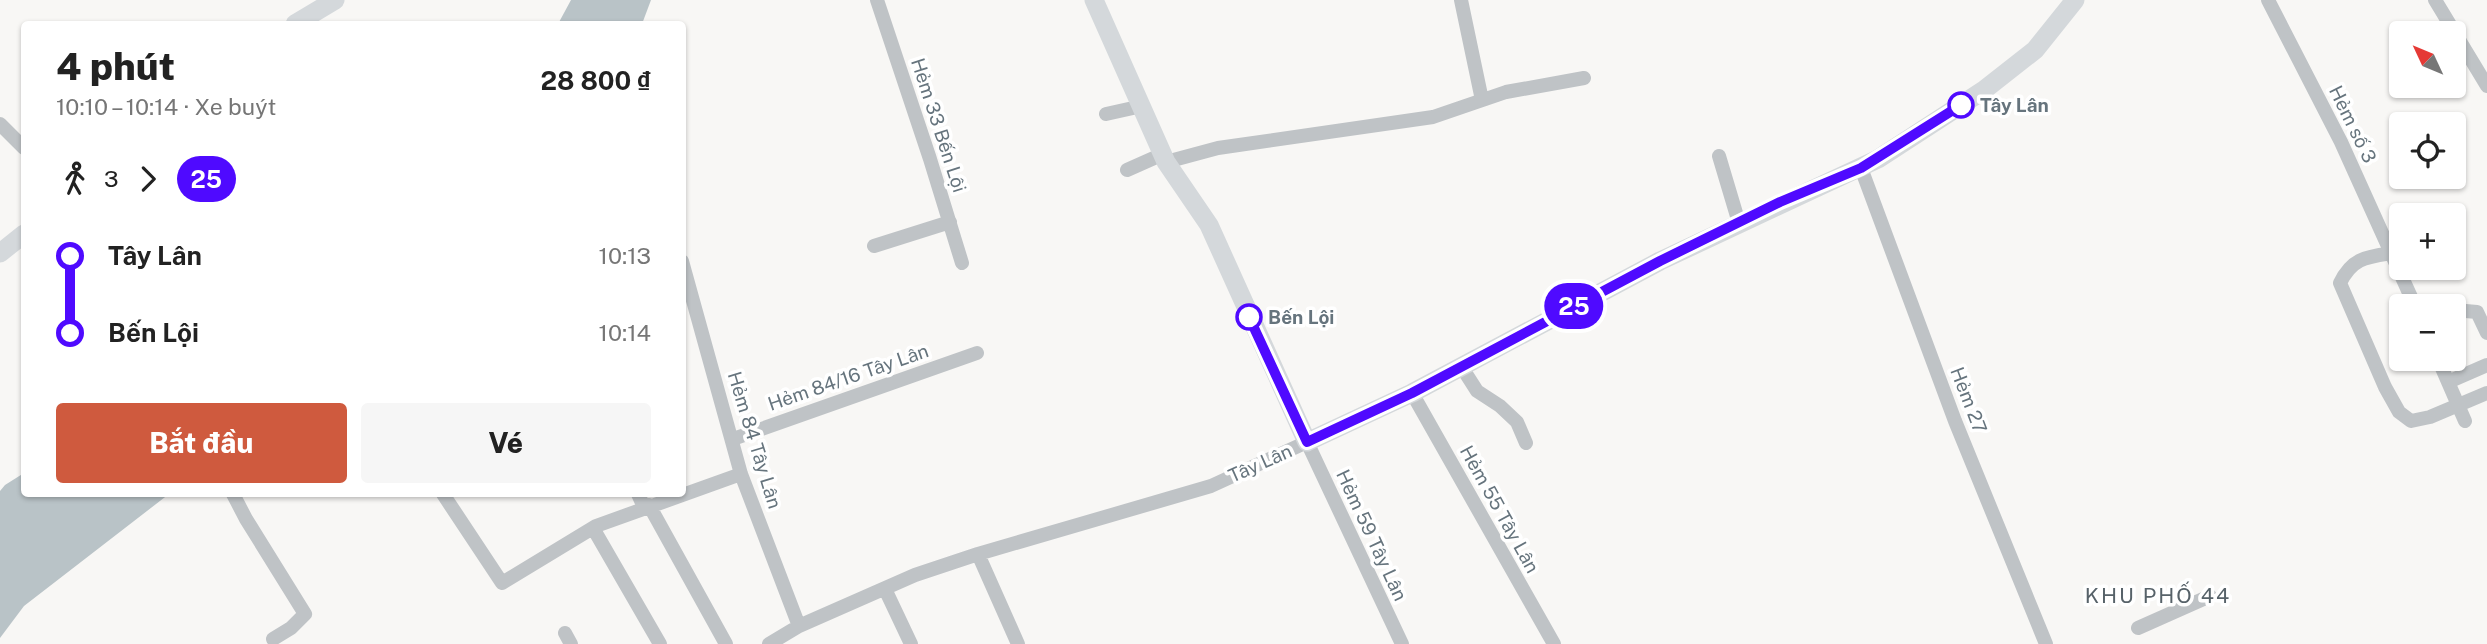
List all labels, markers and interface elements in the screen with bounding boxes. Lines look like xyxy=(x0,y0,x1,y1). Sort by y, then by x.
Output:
north arrow xyxy=(2389,21,2466,98)
map controls xyxy=(2389,21,2466,371)
text: 4 phút xyxy=(56,44,175,89)
street label: Hẻm 33 Bến Lội xyxy=(907,55,971,195)
text: 28 800 ₫ xyxy=(541,65,651,96)
street label: Hẻm số 3 xyxy=(2325,82,2381,166)
marker: Tây Lân xyxy=(1948,92,1974,118)
text: 10:10 – 10:14 · Xe buýt xyxy=(56,93,276,120)
place label: Tây Lân xyxy=(1980,94,2049,116)
button: locate xyxy=(2389,112,2466,189)
icon: walk xyxy=(56,160,94,198)
icon: forward xyxy=(129,160,167,198)
text: 3 xyxy=(104,165,119,192)
text: 25 xyxy=(191,165,222,193)
button: + xyxy=(2389,203,2466,280)
text: Tây Lân xyxy=(108,240,202,271)
text: 10:13 xyxy=(599,242,651,269)
line badge: 25 xyxy=(1542,283,1606,329)
text: 25 xyxy=(1558,292,1590,320)
button: − xyxy=(2389,294,2466,371)
marker: Bến Lội xyxy=(1236,304,1262,330)
place label: Bến Lội xyxy=(1268,306,1334,328)
text: Bến Lội xyxy=(108,317,199,348)
text: 10:14 xyxy=(599,319,651,346)
street label: Hẻm 84/16 Tây Lân xyxy=(765,339,931,415)
street label: Hẻm 27 xyxy=(1946,364,1992,436)
street label: Hẻm 84 Tây Lân xyxy=(724,369,786,511)
button: Bắt đầu xyxy=(56,403,347,483)
button: Vé xyxy=(361,403,651,483)
street label: Tây Lân xyxy=(1225,439,1295,487)
street label: Hẻm 55 Tây Lân xyxy=(1456,441,1544,577)
street label: Hẻm 59 Tây Lân xyxy=(1332,466,1412,604)
district label: KHU PHỐ 44 xyxy=(2085,581,2231,608)

